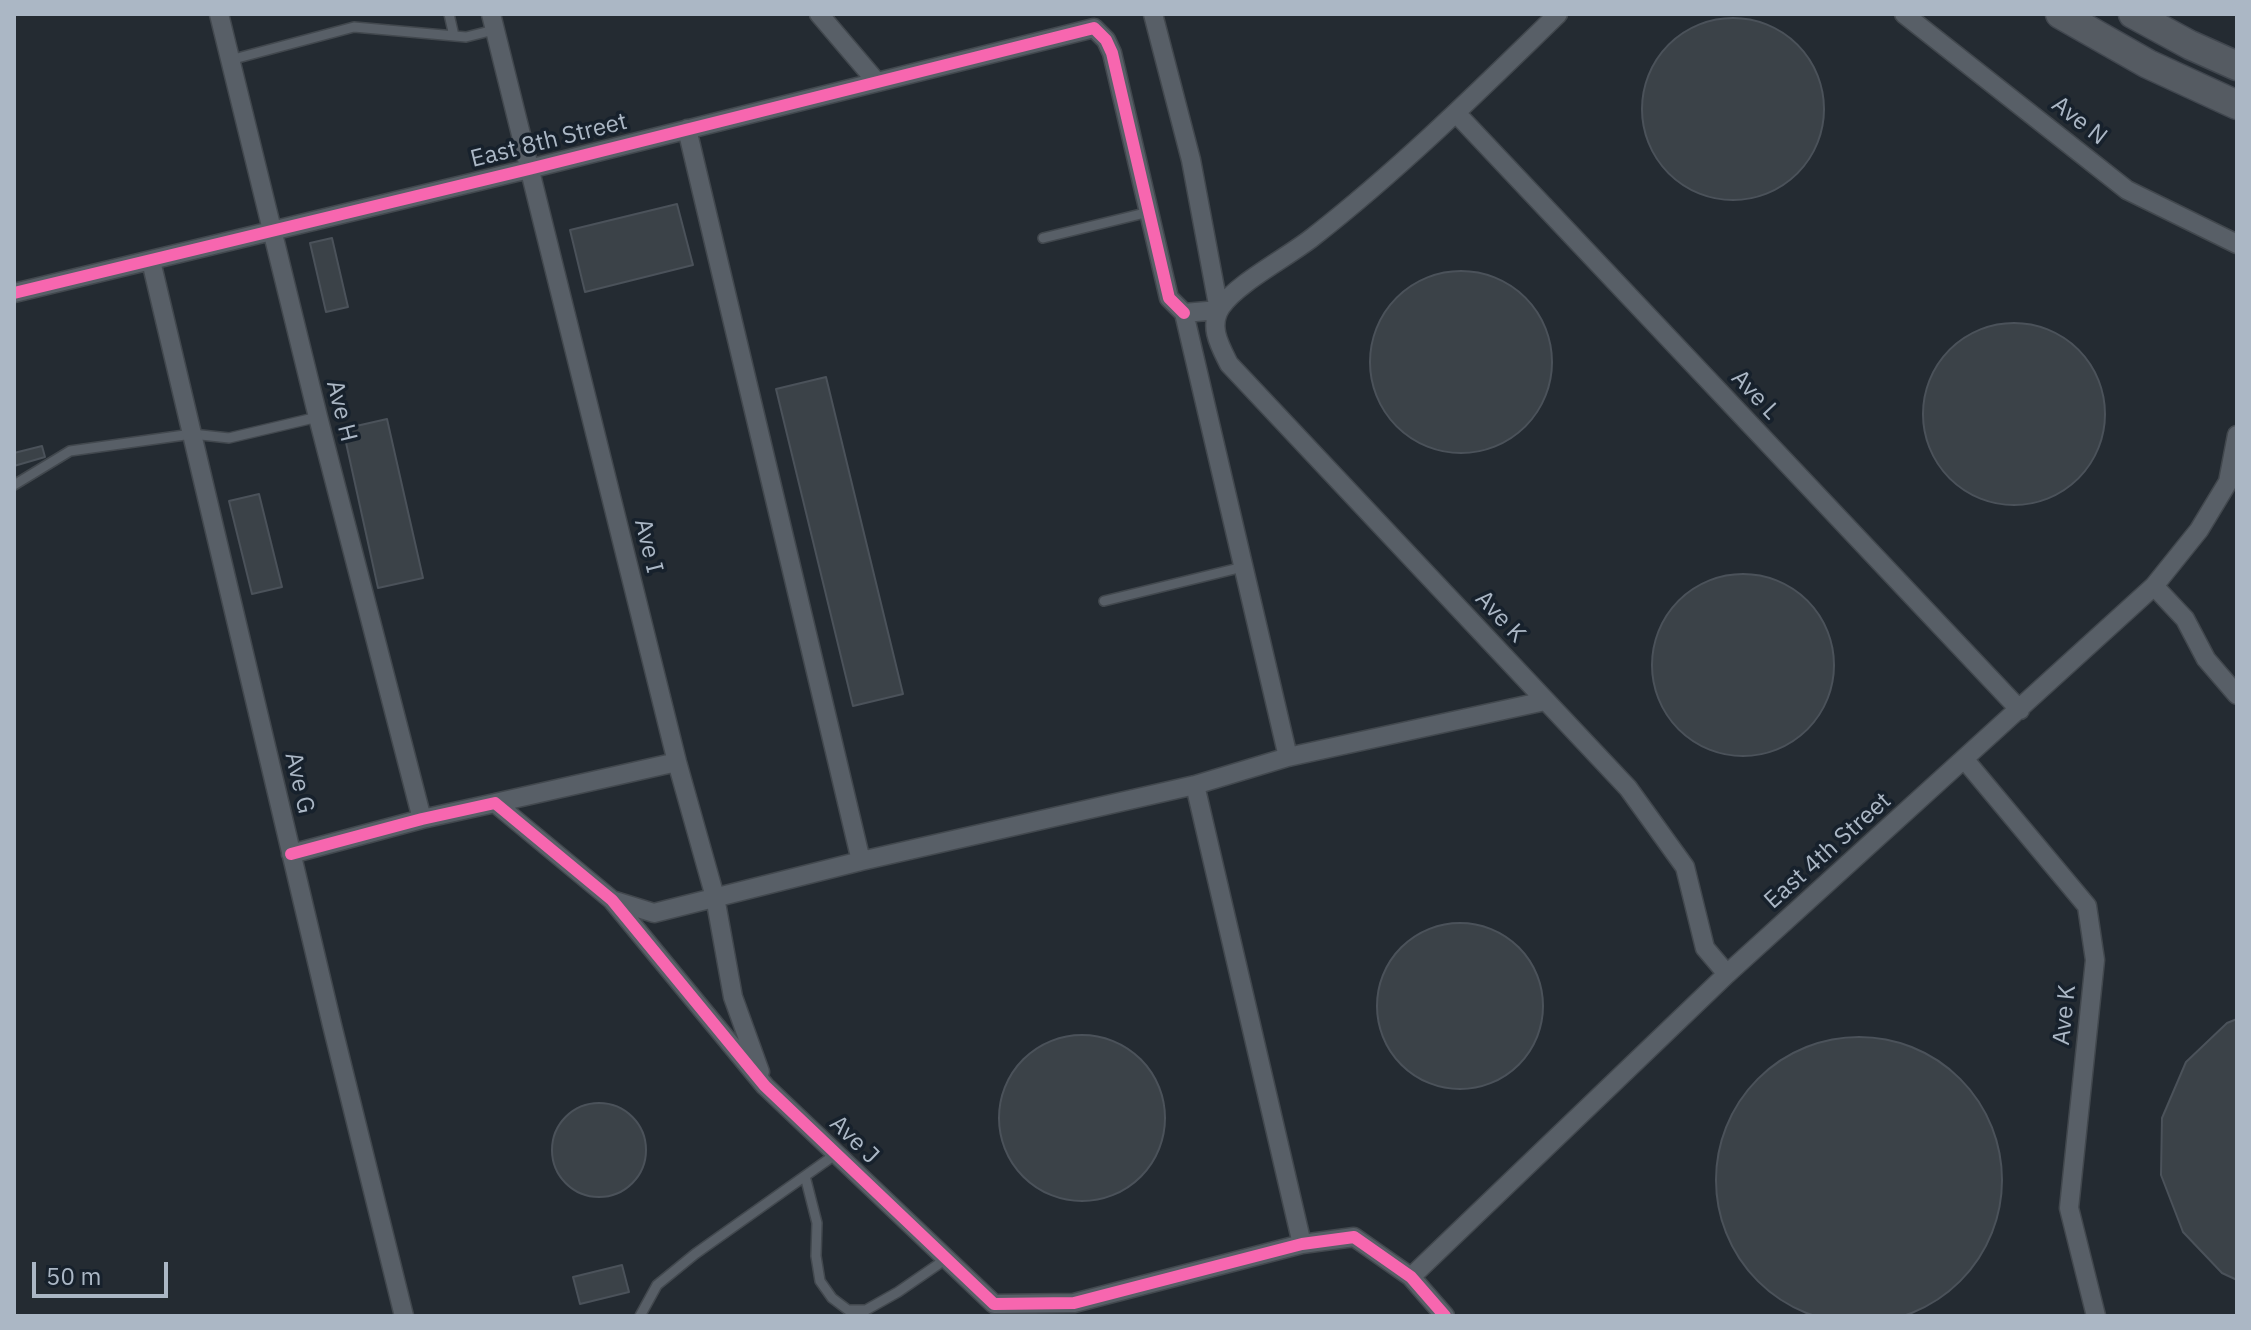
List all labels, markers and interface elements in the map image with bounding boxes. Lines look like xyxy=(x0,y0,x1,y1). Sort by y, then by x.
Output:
street label: Ave N xyxy=(2046,90,2112,152)
street label: East 8th Street xyxy=(468,108,630,174)
street label: Ave L xyxy=(1725,364,1785,426)
street label: Ave H xyxy=(319,377,363,445)
street label: Ave I xyxy=(627,516,669,576)
street label: Ave K xyxy=(1469,585,1531,649)
street label: Ave G xyxy=(278,750,320,816)
street label: East 4th Street xyxy=(1759,787,1897,915)
street label: Ave K xyxy=(2048,983,2082,1047)
street label: Ave J xyxy=(823,1110,885,1170)
scale bar xyxy=(36,1246,172,1296)
text: 50 m xyxy=(46,1260,101,1292)

